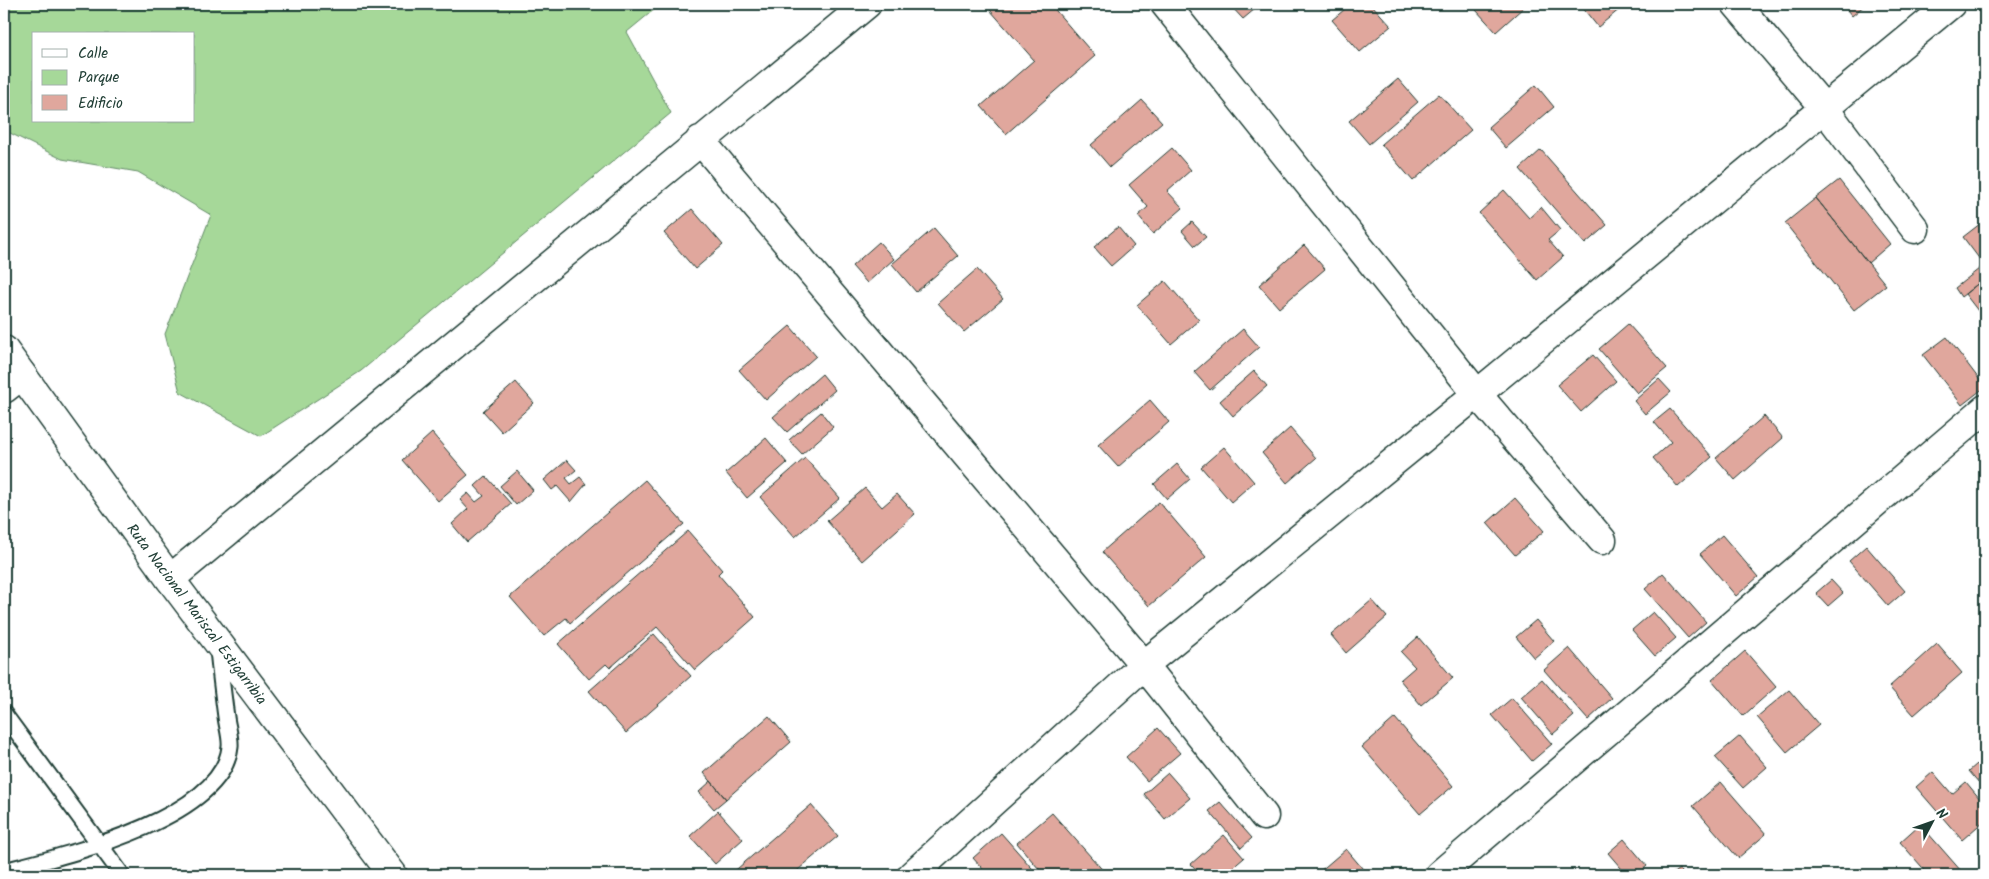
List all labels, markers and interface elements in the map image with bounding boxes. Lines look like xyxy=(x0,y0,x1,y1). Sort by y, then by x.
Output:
legend xyxy=(32,32,195,122)
text: Calle xyxy=(78,42,108,66)
text: Parque xyxy=(78,66,119,90)
text: Edificio xyxy=(78,92,123,116)
street label: Ruta Nacional Mariscal Estigarribia xyxy=(120,519,272,710)
north arrow xyxy=(1906,796,1956,846)
text: N xyxy=(1930,804,1952,825)

